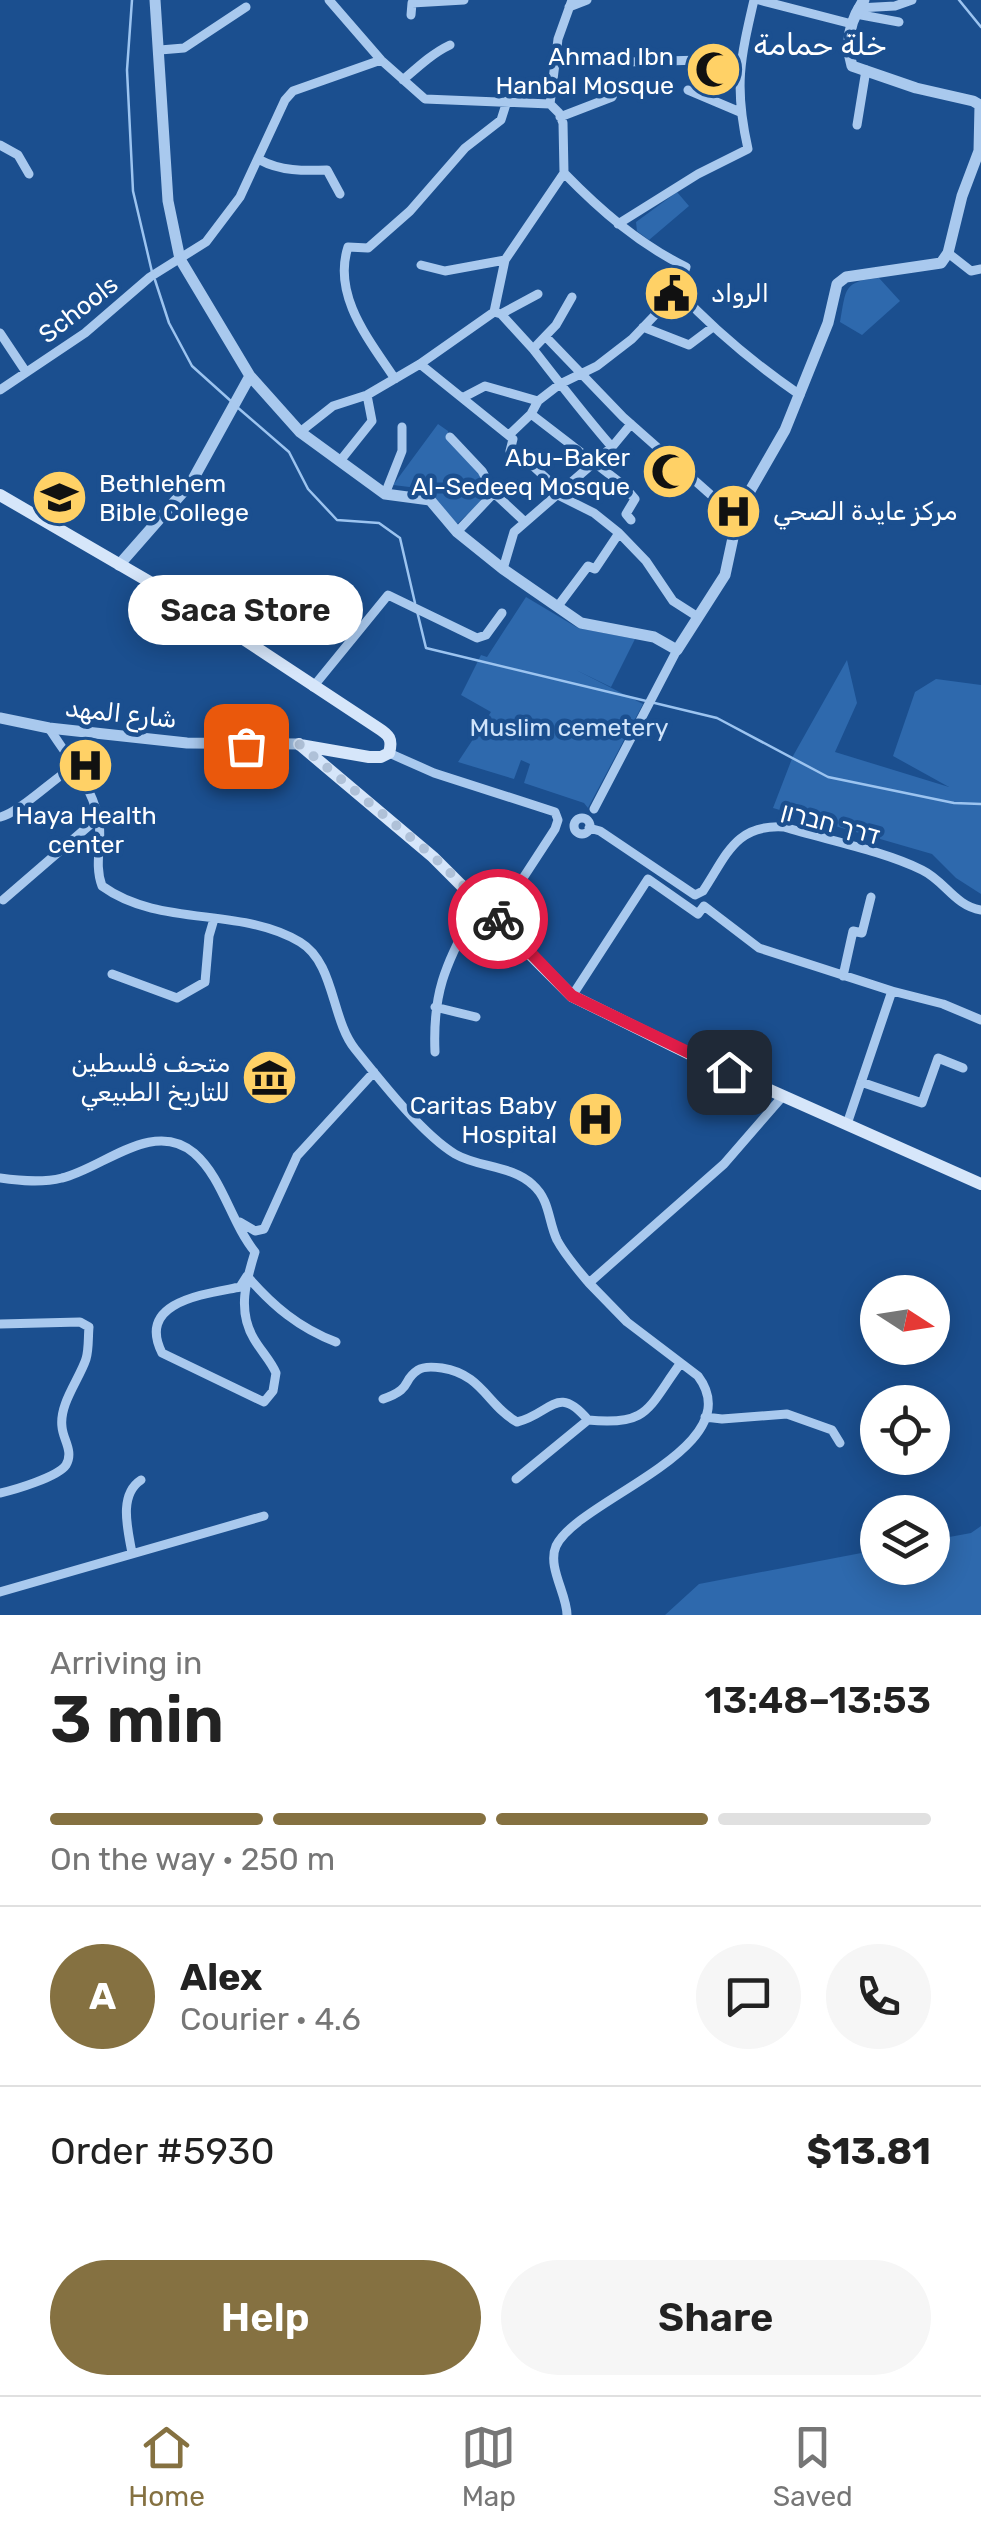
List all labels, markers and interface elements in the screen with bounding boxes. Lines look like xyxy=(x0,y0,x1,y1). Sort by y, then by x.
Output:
district label: خلة حمامة xyxy=(753,27,887,63)
mosque icon: Ahmad Ibn Hanbal Mosque xyxy=(683,40,743,100)
place label: Ahmad Ibn Hanbal Mosque xyxy=(495,42,674,100)
public building icon: الرواد xyxy=(642,263,702,323)
street label: Schools xyxy=(33,270,124,349)
place label: الرواد xyxy=(711,279,769,308)
mosque icon: Abu-Baker Al-Sedeeq Mosque xyxy=(639,441,699,501)
place label: Abu-Baker Al-Sedeeq Mosque xyxy=(411,443,630,501)
school or university icon: Bethlehem Bible College xyxy=(30,467,90,527)
place label: Bethlehem Bible College xyxy=(99,469,249,527)
hospital icon: مركز عايدة الصحي xyxy=(704,481,764,541)
place label: مركز عايدة الصحي xyxy=(773,497,957,530)
callout: Saca Store xyxy=(128,576,364,646)
text: Saca Store xyxy=(160,591,331,629)
street label: شارع المهد xyxy=(63,693,178,737)
pin xyxy=(204,704,289,789)
park label: Muslim cemetery xyxy=(469,713,669,742)
icon: bag xyxy=(219,719,274,774)
hospital icon: Haya Health center xyxy=(56,736,116,796)
street label: דרך חברון xyxy=(778,796,884,851)
place label: Haya Health center xyxy=(15,801,157,859)
courier xyxy=(448,869,548,969)
icon: bike xyxy=(471,892,526,947)
pin xyxy=(687,1030,772,1115)
icon: home xyxy=(702,1045,757,1100)
museum icon: متحف فلسطين للتاريخ الطبيعي xyxy=(239,1047,299,1107)
place label: متحف فلسطين للتاريخ الطبيعي xyxy=(72,1049,230,1111)
hospital icon: Caritas Baby Hospital xyxy=(566,1089,626,1149)
place label: Caritas Baby Hospital xyxy=(410,1091,557,1149)
north arrow xyxy=(860,1275,950,1365)
map controls xyxy=(860,1275,950,1585)
button: locate xyxy=(860,1385,950,1475)
button: layers xyxy=(860,1495,950,1585)
text: Arriving in xyxy=(50,1644,202,1682)
text: 13:48–13:53 xyxy=(704,1677,931,1723)
text: 3 min xyxy=(50,1681,224,1758)
text: On the way · 250 m xyxy=(50,1840,335,1878)
button: chat xyxy=(696,1944,801,2049)
button: phone xyxy=(826,1944,931,2049)
text: Alex xyxy=(180,1954,262,2000)
text: A xyxy=(89,1973,116,2019)
text: Courier · 4.6 xyxy=(180,2000,361,2038)
text: Order #5930 xyxy=(50,2128,275,2174)
text: $13.81 xyxy=(806,2128,931,2174)
button: Help xyxy=(50,2260,481,2375)
button: Share xyxy=(501,2260,931,2375)
tab: Home xyxy=(128,2420,205,2513)
tab: Map xyxy=(461,2420,516,2513)
tab: Saved xyxy=(773,2420,853,2513)

